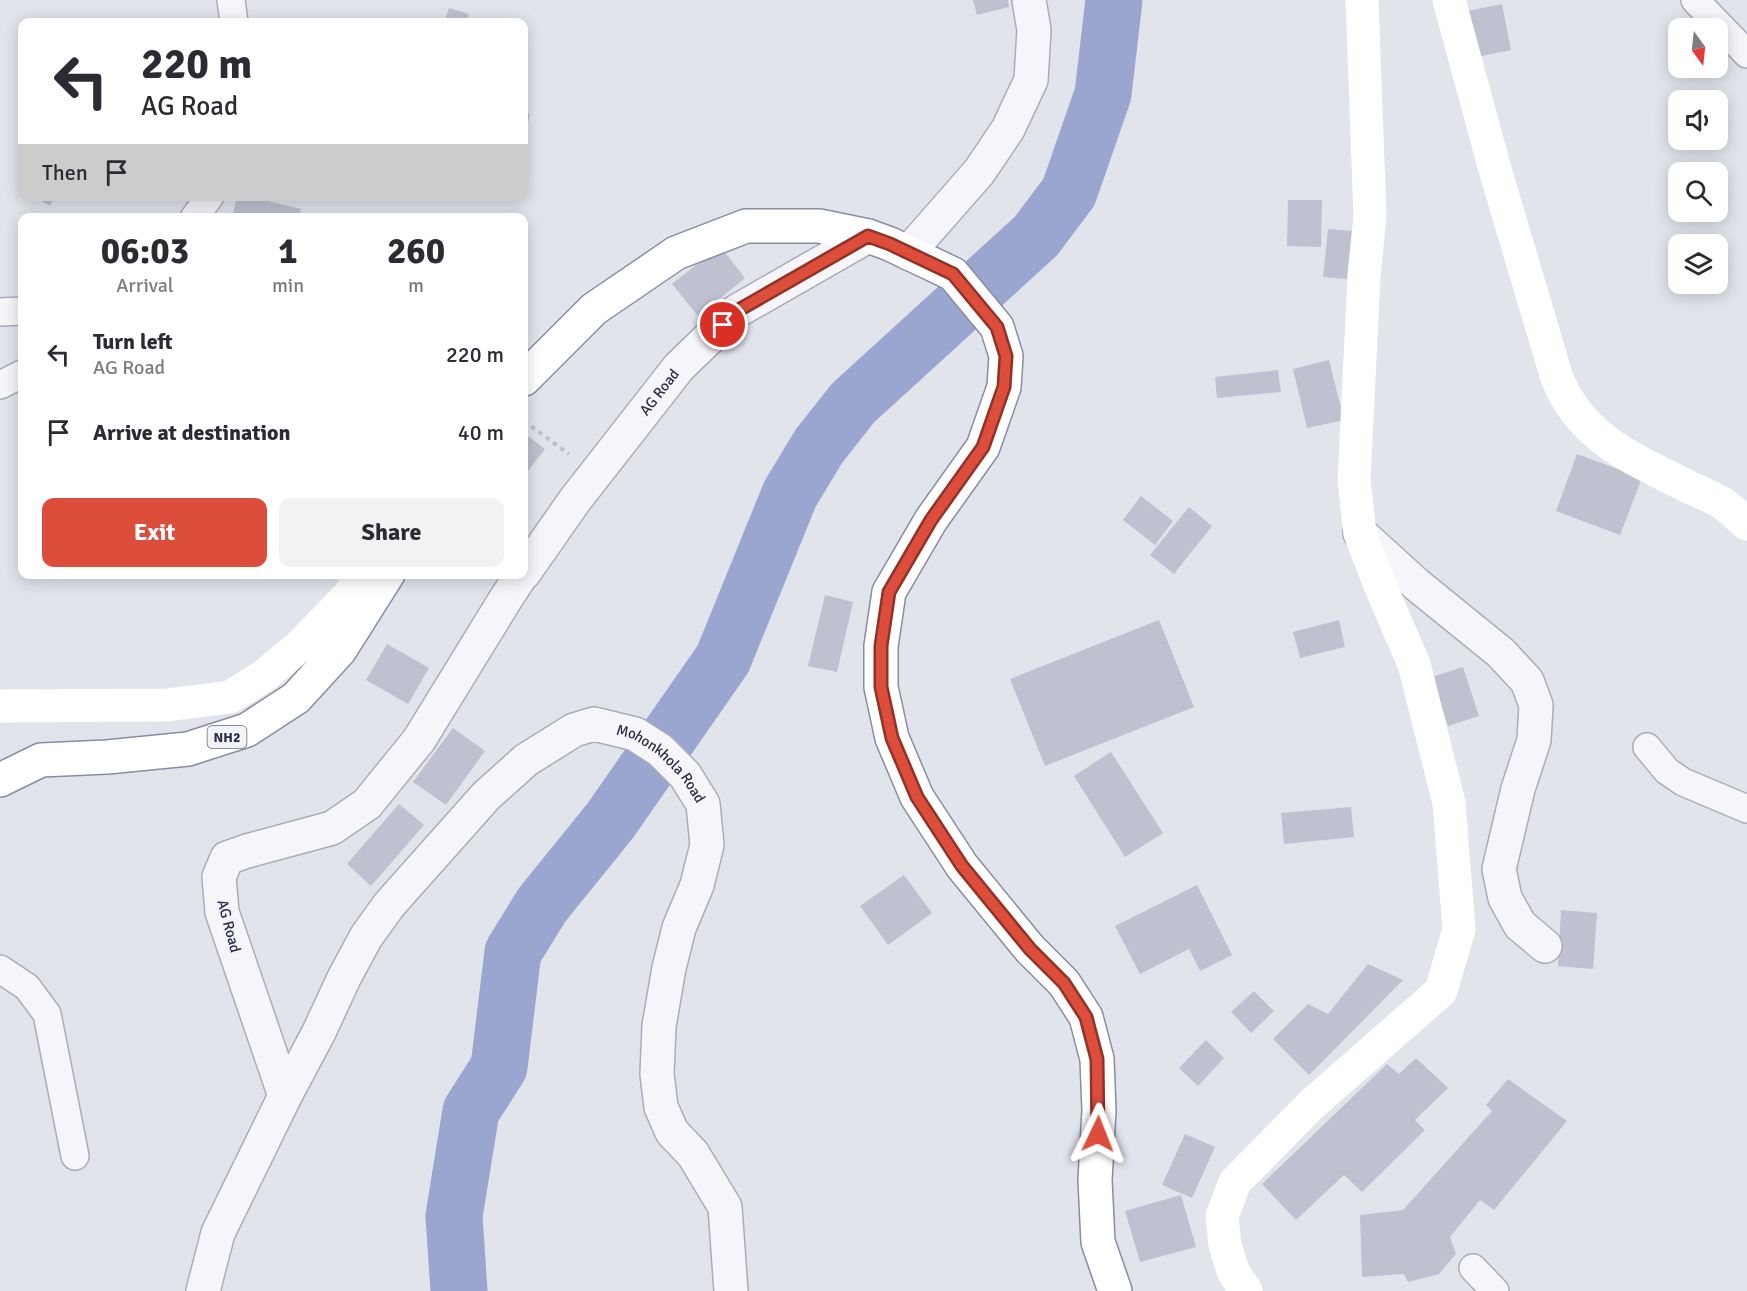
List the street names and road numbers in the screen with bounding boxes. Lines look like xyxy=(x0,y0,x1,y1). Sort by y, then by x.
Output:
street label: AG Road xyxy=(636,365,683,419)
street label: Mohonkhola Road xyxy=(615,721,709,806)
road number: NH2 xyxy=(208,726,246,748)
street label: AG Road xyxy=(213,898,245,954)

